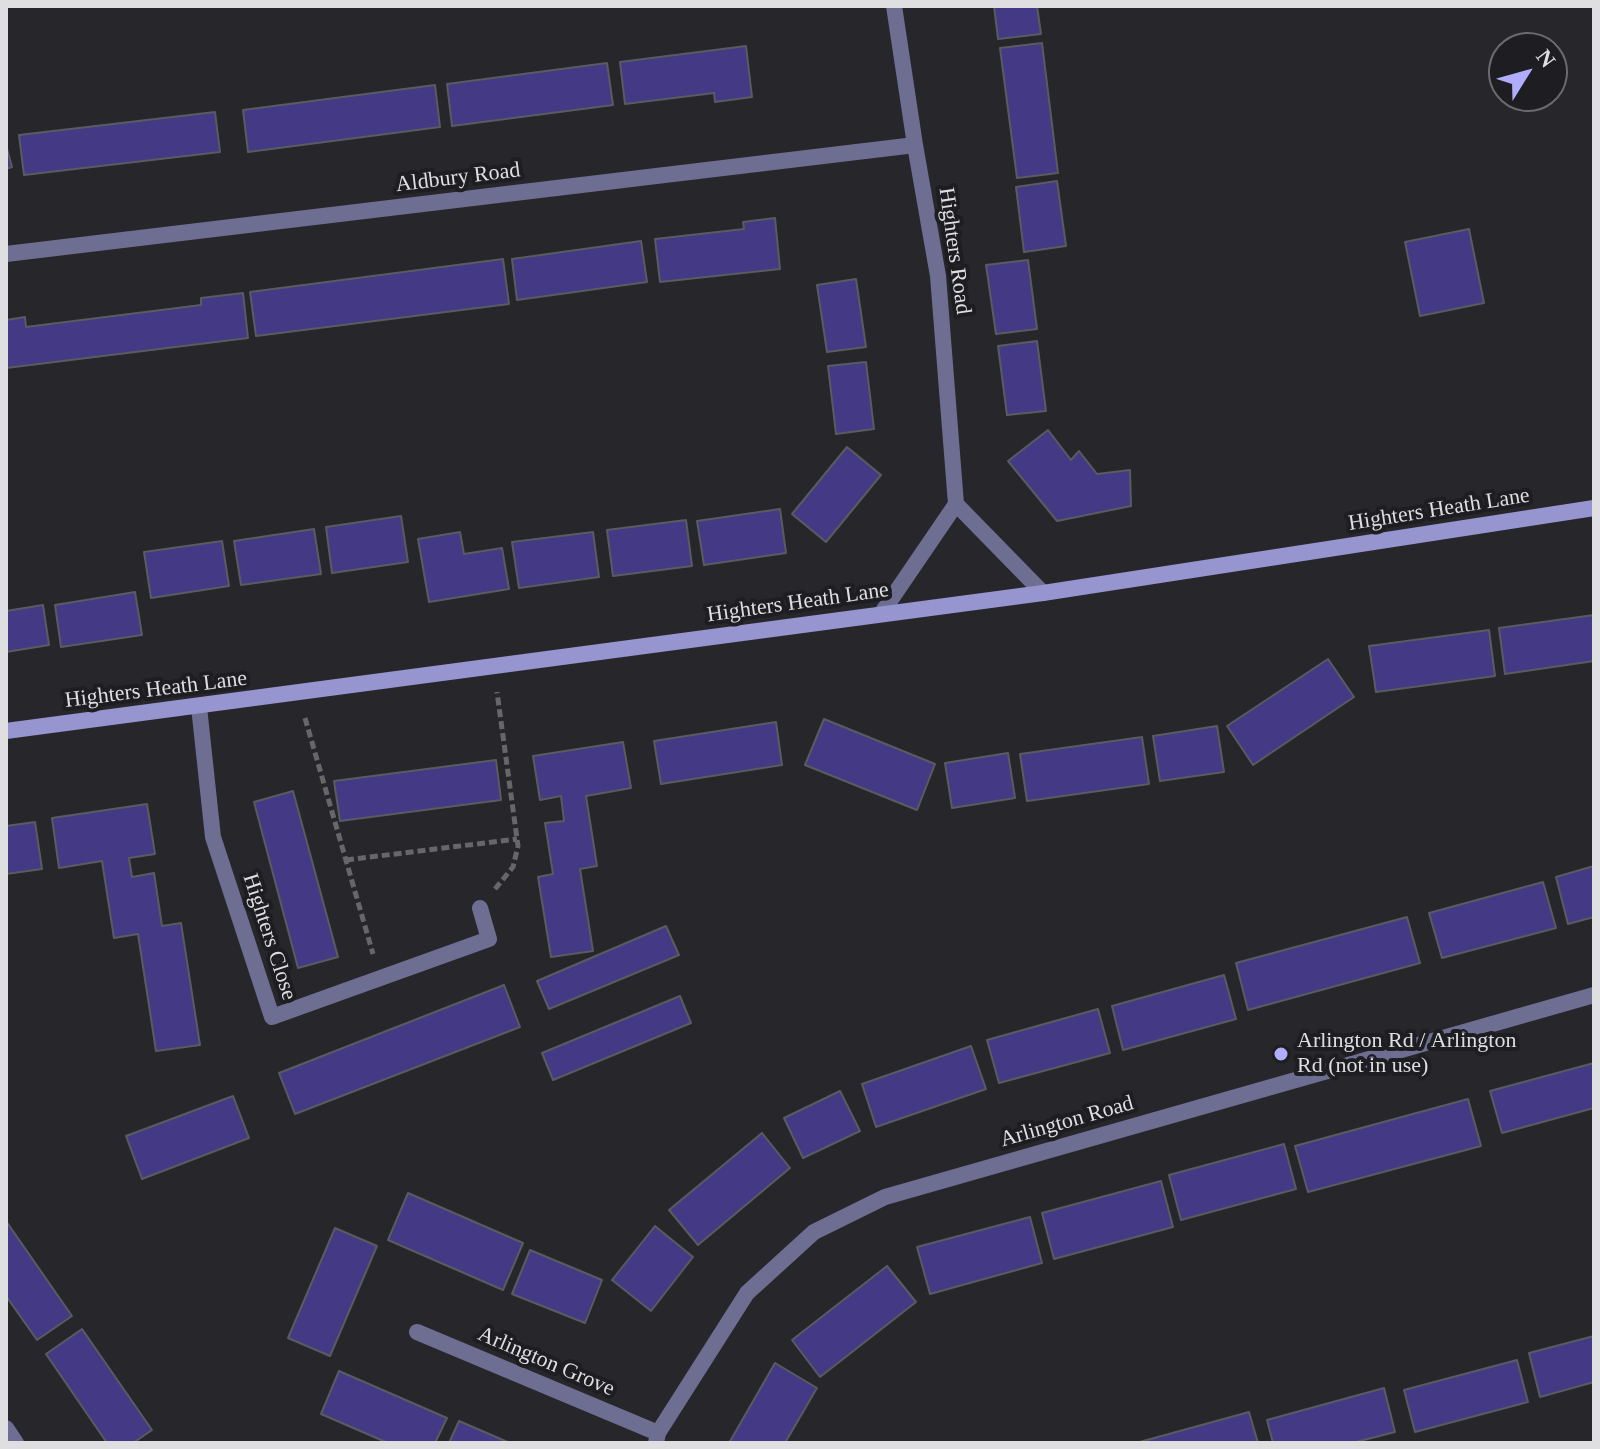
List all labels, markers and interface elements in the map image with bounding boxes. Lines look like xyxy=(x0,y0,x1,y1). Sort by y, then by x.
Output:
north arrow xyxy=(1488,32,1568,112)
text: N xyxy=(1531,45,1561,72)
street label: Aldbury Road xyxy=(394,157,522,199)
street label: Highters Road xyxy=(932,186,976,316)
street label: Highters Heath Lane xyxy=(1346,483,1532,537)
street label: Highters Heath Lane xyxy=(705,577,891,629)
street label: Highters Heath Lane xyxy=(63,666,249,714)
street label: Highters Close xyxy=(236,870,302,1004)
place label: Arlington Rd / Arlington Rd (not in use) xyxy=(1297,1028,1516,1080)
marker: Arlington Rd / Arlington Rd (not in use) xyxy=(1272,1045,1290,1063)
street label: Arlington Road xyxy=(997,1090,1137,1154)
street label: Arlington Grove xyxy=(474,1321,618,1403)

